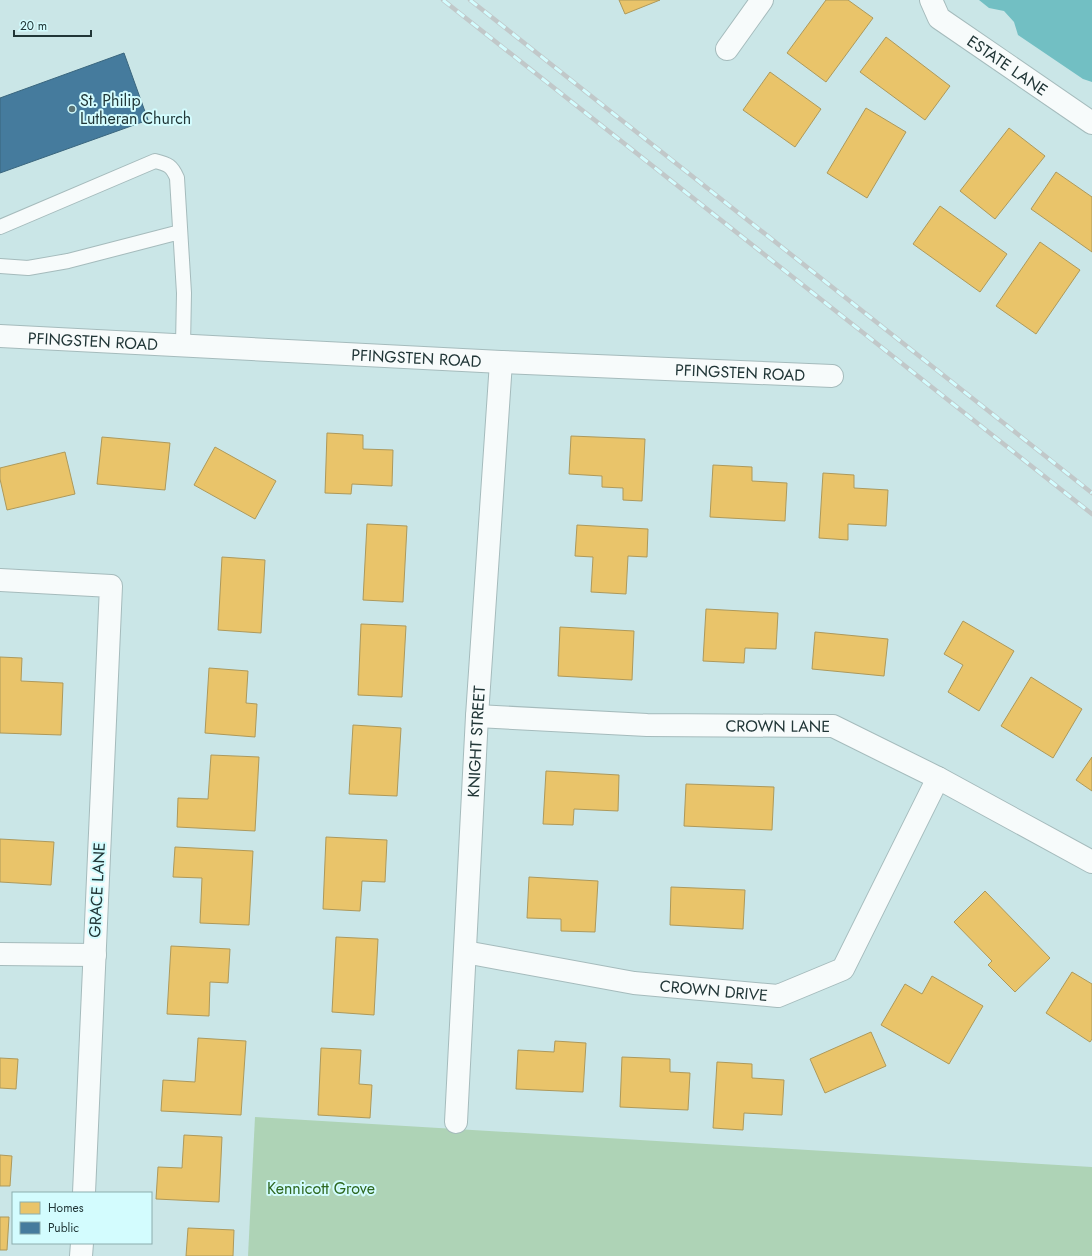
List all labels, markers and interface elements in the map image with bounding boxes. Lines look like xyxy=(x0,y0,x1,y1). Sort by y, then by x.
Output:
scale bar xyxy=(14,12,91,38)
text: 20 m xyxy=(20,17,47,35)
street label: ESTATE LANE xyxy=(963,29,1053,101)
place label: St. Philip Lutheran Church xyxy=(80,89,191,130)
marker: St. Philip Lutheran Church xyxy=(67,104,77,114)
street label: PFINGSTEN ROAD xyxy=(27,326,159,356)
street label: PFINGSTEN ROAD xyxy=(351,343,482,372)
street label: PFINGSTEN ROAD xyxy=(674,358,806,386)
street label: KNIGHT STREET xyxy=(461,684,491,798)
street label: CROWN LANE xyxy=(725,714,830,737)
street label: GRACE LANE xyxy=(83,842,111,938)
street label: CROWN DRIVE xyxy=(659,974,769,1007)
park label: Kennicott Grove xyxy=(267,1177,375,1200)
legend xyxy=(12,1192,152,1244)
text: Homes xyxy=(48,1199,84,1217)
text: Public xyxy=(48,1219,79,1237)

